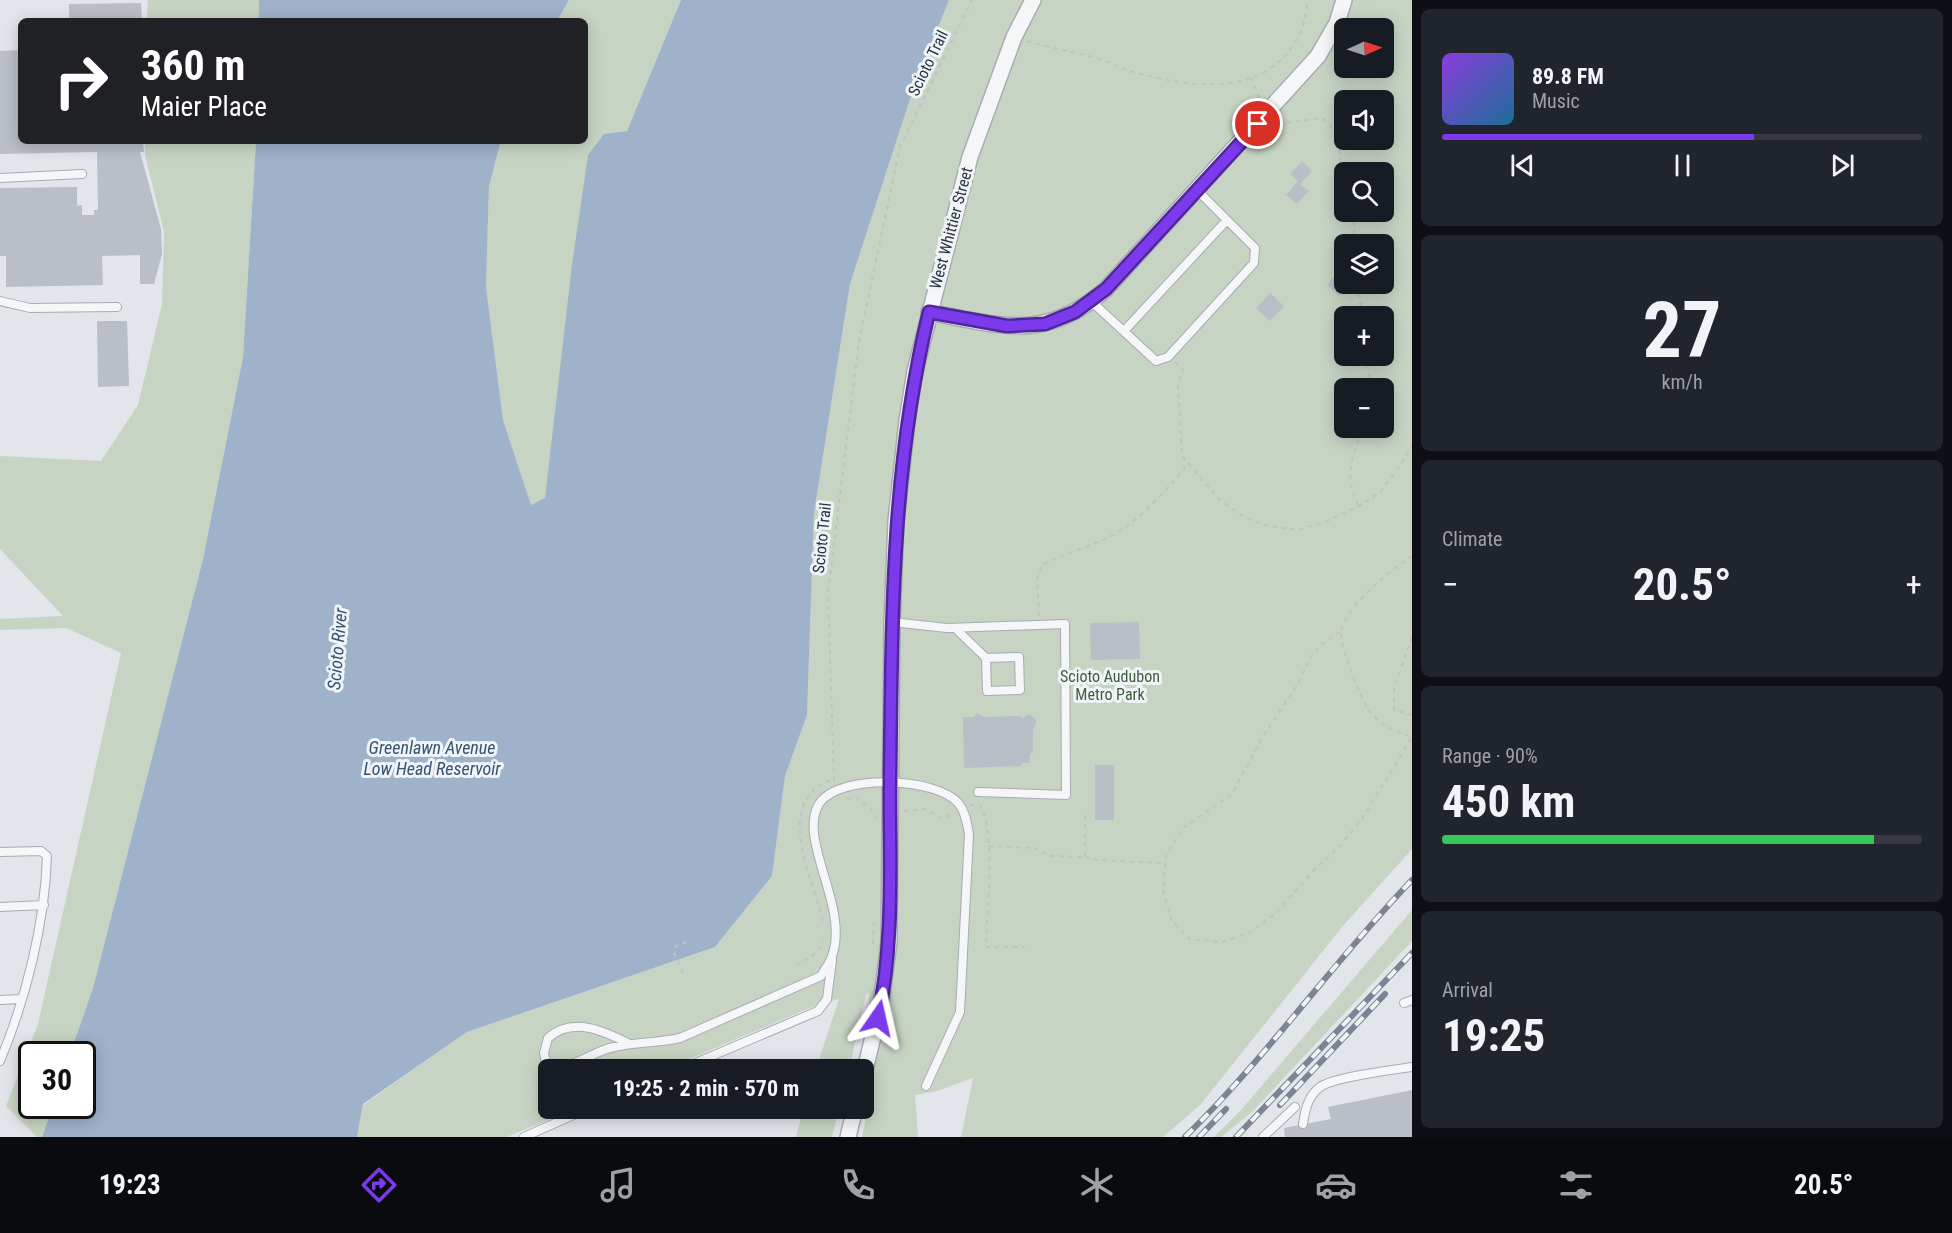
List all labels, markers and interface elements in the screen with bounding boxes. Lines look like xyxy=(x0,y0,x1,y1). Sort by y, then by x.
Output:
north arrow xyxy=(1334,18,1394,78)
map controls xyxy=(1334,18,1394,438)
street label: Scioto Trail xyxy=(904,27,952,99)
text: 360 m xyxy=(141,41,246,90)
icon: right xyxy=(42,42,120,120)
text: 89.8 FM xyxy=(1532,64,1604,89)
text: Music xyxy=(1532,89,1580,113)
button: sound xyxy=(1334,90,1394,150)
text: Maier Place xyxy=(141,91,267,123)
pin xyxy=(1232,98,1283,149)
icon: arrive xyxy=(1241,107,1274,140)
icon: previous xyxy=(1506,149,1539,182)
icon: pause xyxy=(1666,149,1699,182)
icon: next xyxy=(1826,149,1859,182)
button: search xyxy=(1334,162,1394,222)
street label: West Whittier Street xyxy=(926,165,976,291)
button: layers xyxy=(1334,234,1394,294)
text: 27 xyxy=(1643,285,1721,376)
button: + xyxy=(1334,306,1394,366)
text: km/h xyxy=(1661,370,1703,394)
button: − xyxy=(1334,378,1394,438)
street label: Scioto Trail xyxy=(809,502,835,574)
text: Climate xyxy=(1442,527,1502,551)
text: 20.5° xyxy=(1633,558,1731,611)
text: − xyxy=(1442,565,1459,604)
text: + xyxy=(1906,565,1922,604)
water label: Scioto River xyxy=(323,607,351,691)
park label: Scioto Audubon Metro Park xyxy=(1060,667,1160,704)
water label: Greenlawn Avenue Low Head Reservoir xyxy=(363,737,501,779)
text: Range · 90% xyxy=(1442,744,1538,768)
text: 450 km xyxy=(1442,775,1575,828)
text: Arrival xyxy=(1442,978,1493,1002)
position arrow xyxy=(846,986,910,1050)
text: 19:25 xyxy=(1442,1009,1545,1062)
speed limit sign: 30 xyxy=(18,1041,96,1119)
text: 19:25 · 2 min · 570 m xyxy=(613,1076,799,1101)
icon: directions xyxy=(358,1164,400,1206)
icon: music xyxy=(597,1164,639,1206)
icon: phone xyxy=(837,1164,879,1206)
icon: climate xyxy=(1076,1164,1118,1206)
icon: car xyxy=(1315,1164,1357,1206)
icon: filters xyxy=(1555,1164,1597,1206)
text: 19:23 xyxy=(99,1169,161,1201)
text: 20.5° xyxy=(1794,1169,1853,1201)

